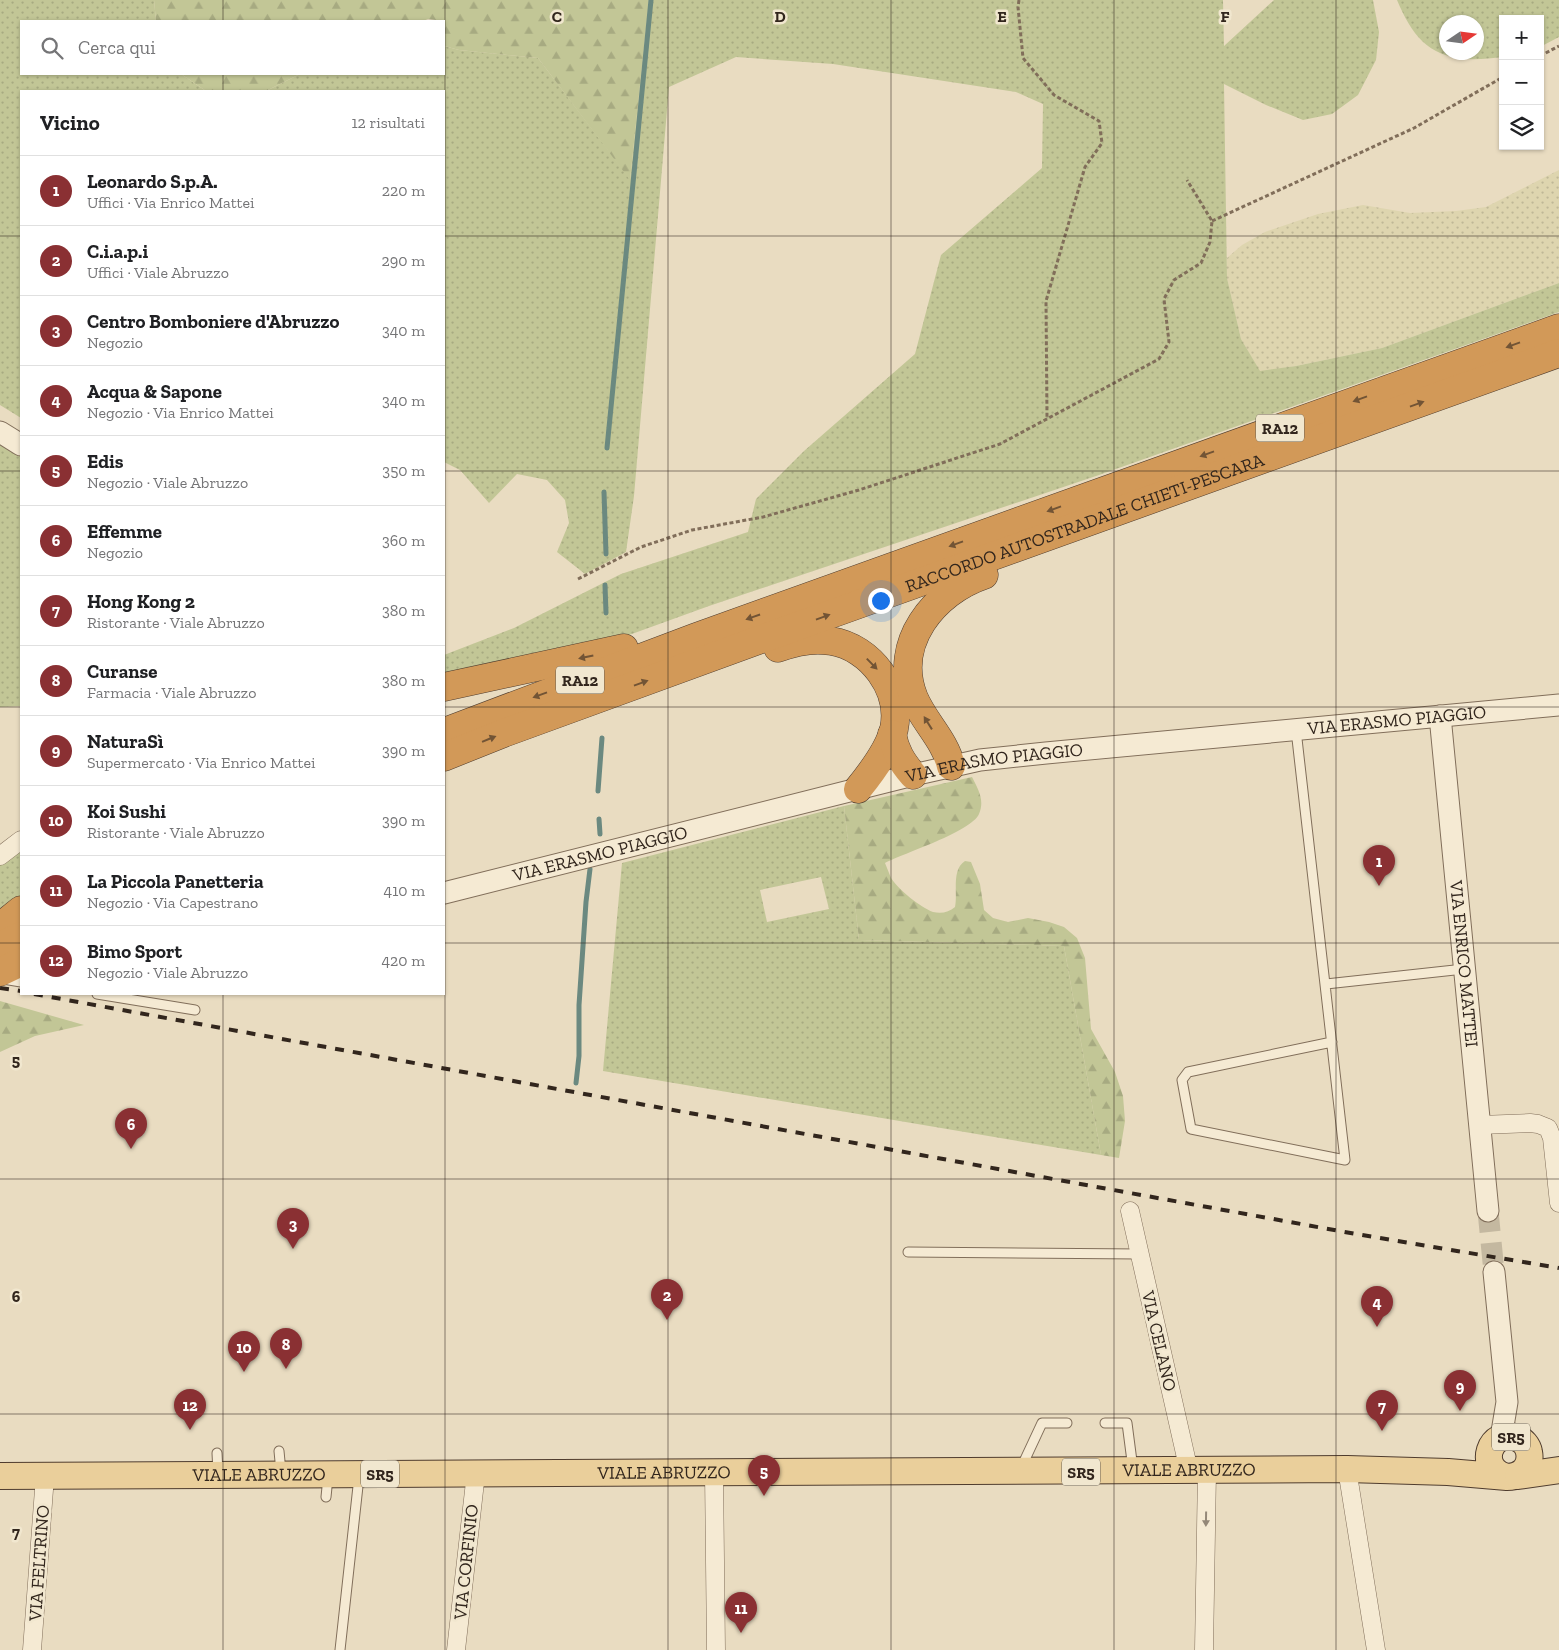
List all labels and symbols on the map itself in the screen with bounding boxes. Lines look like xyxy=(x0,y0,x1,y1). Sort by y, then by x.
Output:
text: C xyxy=(552,7,562,26)
text: D xyxy=(774,7,786,26)
text: E xyxy=(997,7,1007,26)
text: F xyxy=(1220,7,1230,26)
north arrow xyxy=(1439,15,1484,60)
one-way arrow xyxy=(1505,341,1520,349)
one-way arrow xyxy=(1352,395,1367,403)
one-way arrow xyxy=(1410,400,1425,407)
road number: RA12 xyxy=(1256,414,1304,442)
street label: RACCORDO AUTOSTRADALE CHIETI-PESCARA xyxy=(902,449,1267,598)
one-way arrow xyxy=(1199,450,1214,458)
one-way arrow xyxy=(1046,505,1061,513)
one-way arrow xyxy=(948,541,963,548)
your location xyxy=(868,588,894,614)
one-way arrow xyxy=(745,613,760,621)
one-way arrow xyxy=(816,613,831,620)
one-way arrow xyxy=(578,653,593,661)
one-way arrow xyxy=(866,658,878,670)
road number: RA12 xyxy=(556,666,604,694)
one-way arrow xyxy=(634,678,649,686)
one-way arrow xyxy=(532,691,547,699)
street label: VIA ERASMO PIAGGIO xyxy=(1306,701,1487,740)
one-way arrow xyxy=(924,716,933,730)
one-way arrow xyxy=(482,735,497,743)
street label: VIA ERASMO PIAGGIO xyxy=(902,739,1084,788)
street label: VIA ERASMO PIAGGIO xyxy=(510,821,690,887)
pin: 1 xyxy=(1363,845,1395,886)
street label: VIA ENRICO MATTEI xyxy=(1445,878,1483,1048)
text: 5 xyxy=(12,1051,20,1070)
pin: 6 xyxy=(115,1108,147,1149)
pin: 3 xyxy=(277,1208,309,1249)
pin: 2 xyxy=(651,1279,683,1320)
pin: 4 xyxy=(1361,1286,1393,1327)
text: 6 xyxy=(12,1287,21,1306)
street label: VIA CELANO xyxy=(1137,1288,1181,1393)
pin: 8 xyxy=(270,1328,302,1369)
pin: 10 xyxy=(228,1331,260,1372)
pin: 9 xyxy=(1444,1370,1476,1411)
pin: 12 xyxy=(174,1389,206,1430)
pin: 7 xyxy=(1366,1390,1398,1431)
road number: SR5 xyxy=(1492,1424,1530,1450)
pin: 5 xyxy=(748,1455,780,1496)
road number: SR5 xyxy=(1062,1458,1100,1485)
street label: VIALE ABRUZZO xyxy=(1121,1458,1256,1481)
road number: SR5 xyxy=(361,1460,399,1488)
street label: VIALE ABRUZZO xyxy=(596,1461,731,1484)
street label: VIALE ABRUZZO xyxy=(191,1463,326,1486)
street label: VIA CORFINIO xyxy=(449,1503,483,1622)
street label: VIA FELTRINO xyxy=(24,1504,54,1623)
one-way arrow xyxy=(1202,1512,1210,1528)
text: 7 xyxy=(12,1523,20,1542)
pin: 11 xyxy=(725,1592,757,1633)

